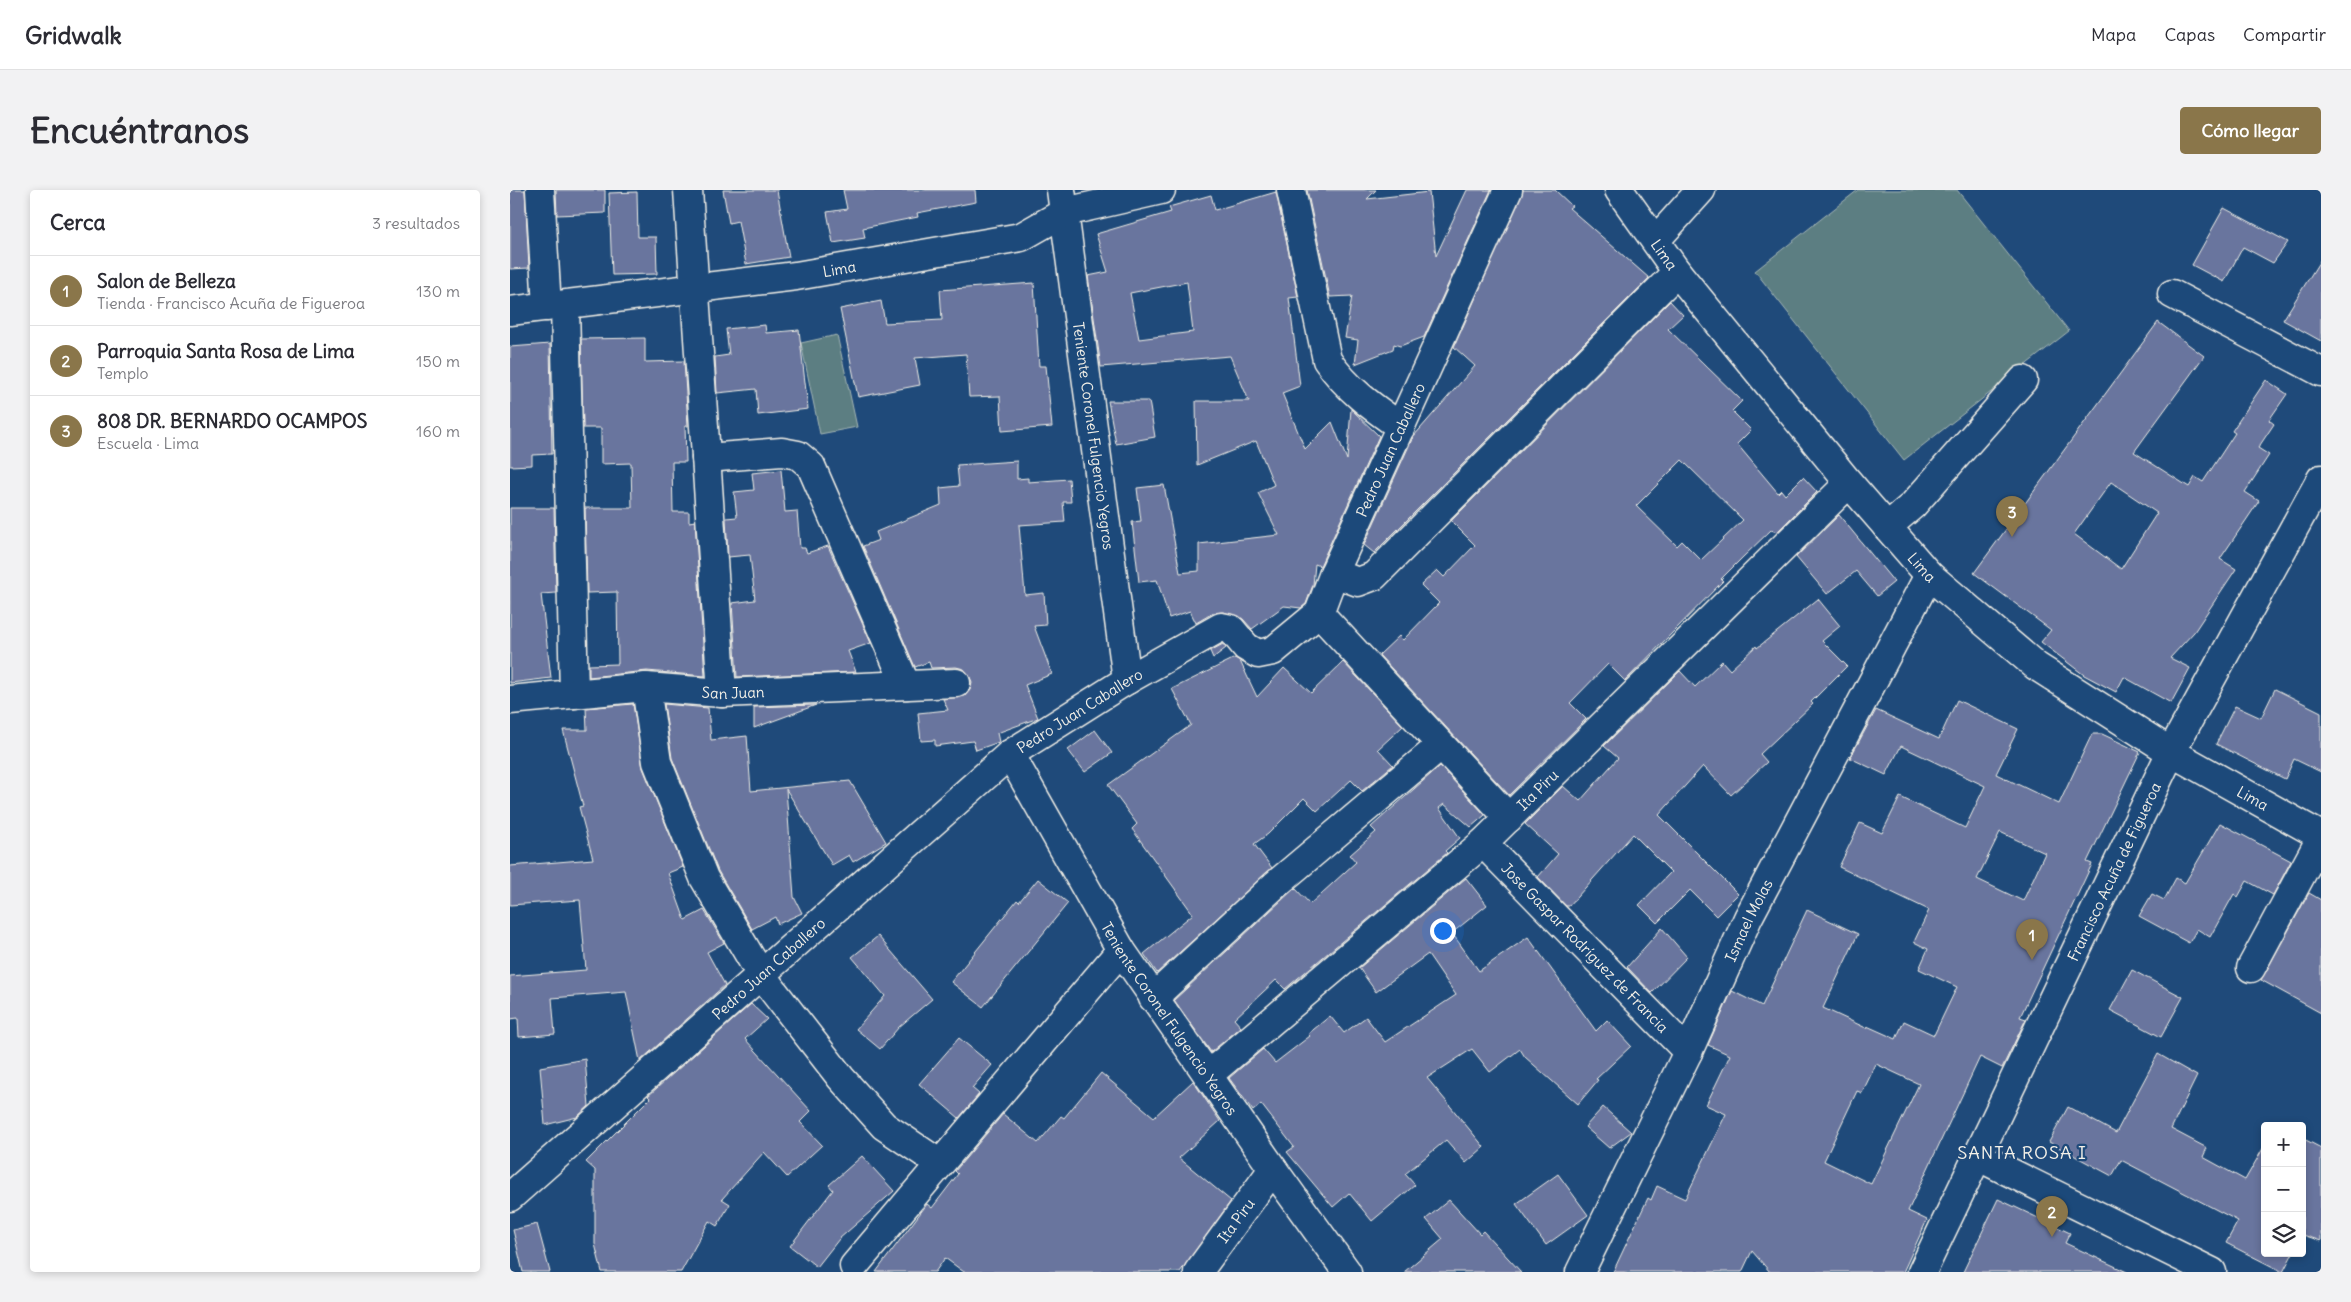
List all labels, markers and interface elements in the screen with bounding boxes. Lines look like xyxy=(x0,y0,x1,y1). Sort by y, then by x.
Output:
text: Gridwalk xyxy=(25,20,122,50)
text: Mapa xyxy=(2091,23,2136,46)
text: Capas xyxy=(2164,23,2215,46)
text: Compartir xyxy=(2243,23,2326,46)
button: Cómo llegar xyxy=(2180,107,2321,154)
text: Encuéntranos xyxy=(30,108,249,152)
text: Cerca xyxy=(50,209,105,236)
text: 3 resultados xyxy=(372,213,460,233)
street label: Lima xyxy=(1647,235,1682,274)
street label: Lima xyxy=(821,256,858,281)
text: Salon de Belleza xyxy=(97,269,236,293)
text: 1 xyxy=(63,281,69,301)
text: 130 m xyxy=(416,281,460,301)
text: Tienda · Francisco Acuña de Figueroa xyxy=(97,293,365,313)
street label: Teniente Coronel Fulgencio Yegros xyxy=(1069,321,1119,551)
text: Parroquia Santa Rosa de Lima xyxy=(97,339,355,363)
text: 2 xyxy=(62,351,70,371)
text: 150 m xyxy=(416,351,460,371)
text: Templo xyxy=(97,363,149,383)
street label: Pedro Juan Caballero xyxy=(1351,380,1429,520)
text: 808 DR. BERNARDO OCAMPOS xyxy=(97,409,367,433)
text: 3 xyxy=(61,421,71,441)
text: 160 m xyxy=(416,421,460,441)
text: Escuela · Lima xyxy=(97,433,199,453)
pin: 3 xyxy=(1996,496,2028,537)
street label: Lima xyxy=(1904,548,1940,586)
street label: Pedro Juan Caballero xyxy=(1013,664,1146,757)
street label: San Juan xyxy=(701,682,765,703)
street label: Ita Piru xyxy=(1513,765,1562,814)
street label: Francisco Acuña de Figueroa xyxy=(2063,779,2165,964)
street label: Lima xyxy=(2234,781,2272,815)
street label: Jose Gaspar Rodríguez de Francia xyxy=(1498,858,1673,1037)
street label: Ismael Molas xyxy=(1720,876,1776,964)
street label: Pedro Juan Caballero xyxy=(708,913,829,1023)
street label: Teniente Coronel Fulgencio Yegros xyxy=(1097,918,1242,1119)
your location xyxy=(1430,918,1456,944)
pin: 1 xyxy=(2016,919,2048,960)
map controls xyxy=(2261,1122,2306,1257)
button: + xyxy=(2261,1122,2306,1167)
district label: SANTA ROSA I xyxy=(1957,1141,2087,1164)
button: − xyxy=(2261,1167,2306,1212)
street label: Ita Piru xyxy=(1213,1194,1258,1246)
pin: 2 xyxy=(2036,1196,2068,1237)
button: layers xyxy=(2261,1212,2306,1257)

